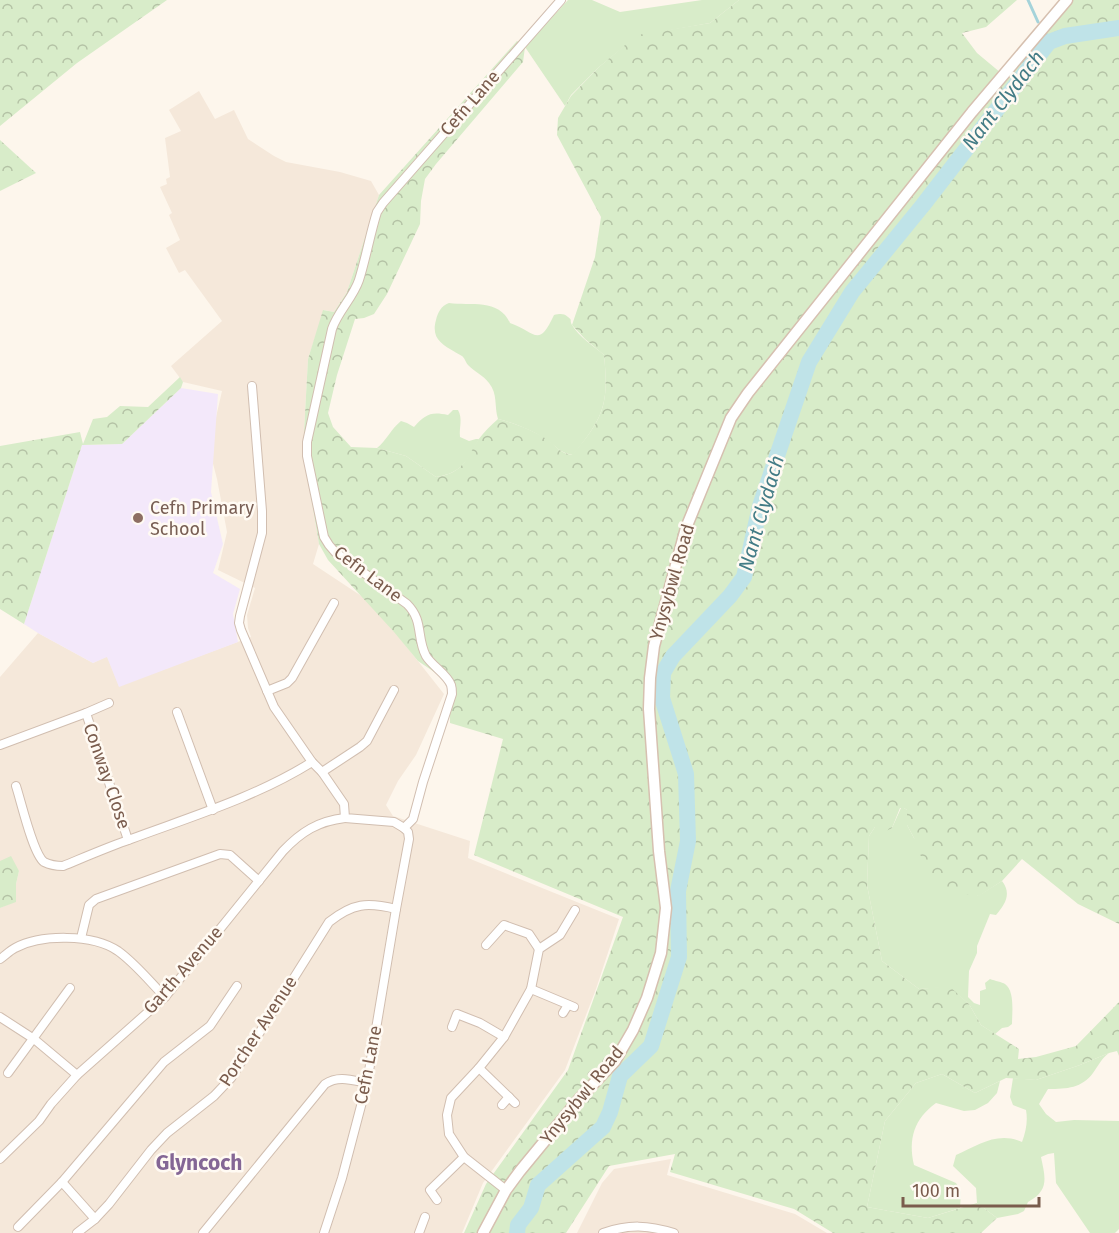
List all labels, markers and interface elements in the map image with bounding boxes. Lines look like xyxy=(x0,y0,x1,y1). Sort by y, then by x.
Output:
water label: Nant Clydach xyxy=(957,46,1049,154)
street label: Cefn Lane xyxy=(436,66,504,140)
water label: Nant Clydach xyxy=(733,452,789,574)
place label: Cefn Primary School xyxy=(150,497,254,540)
marker: Cefn Primary School xyxy=(131,511,145,525)
street label: Ynysybwl Road xyxy=(645,521,699,643)
street label: Cefn Lane xyxy=(330,541,406,607)
street label: Conway Close xyxy=(79,720,135,832)
street label: Garth Avenue xyxy=(139,921,227,1019)
street label: Porcher Avenue xyxy=(214,972,302,1090)
street label: Cefn Lane xyxy=(350,1024,386,1106)
street label: Ynysybwl Road xyxy=(536,1041,628,1149)
district label: Glyncoch xyxy=(156,1150,242,1176)
scale bar xyxy=(903,1170,1040,1208)
text: 100 m xyxy=(912,1180,960,1202)

